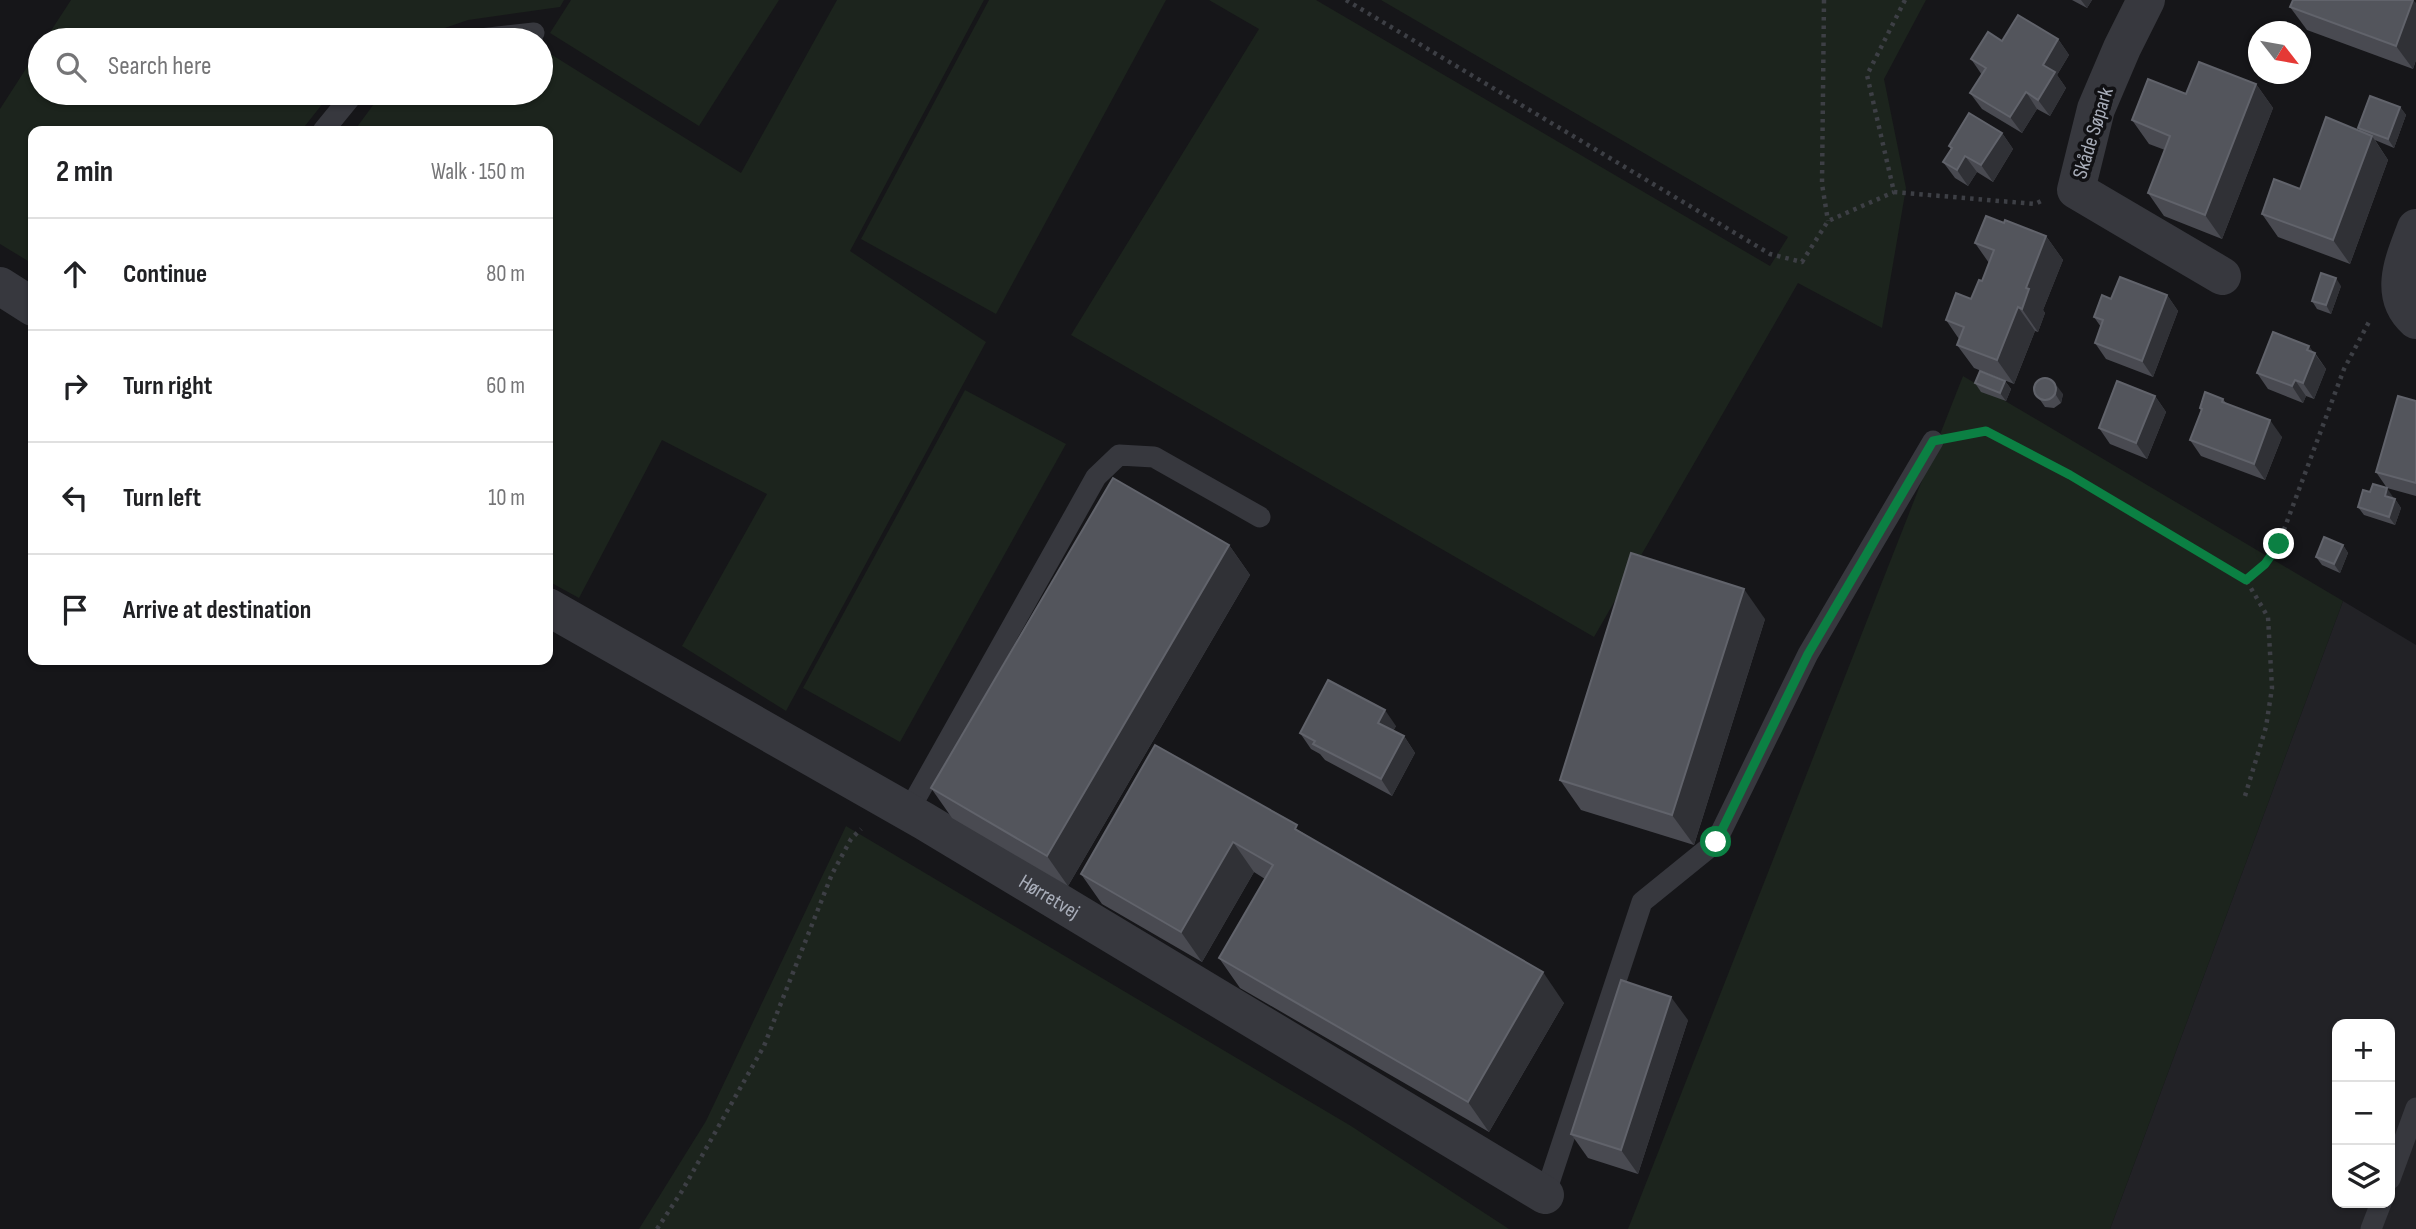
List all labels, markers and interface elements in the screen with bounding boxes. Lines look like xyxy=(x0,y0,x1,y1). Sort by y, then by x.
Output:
north arrow xyxy=(2248,21,2311,84)
search box xyxy=(28,28,553,105)
icon: search xyxy=(52,48,90,86)
text: Search here xyxy=(108,51,211,82)
street label: Skåde Søpark xyxy=(2067,84,2119,182)
text: 2 min xyxy=(56,154,113,190)
text: Walk · 150 m xyxy=(431,158,525,186)
icon: ahead xyxy=(56,255,94,293)
text: Continue xyxy=(123,259,207,290)
text: 80 m xyxy=(486,260,525,288)
icon: right xyxy=(56,367,94,405)
text: Turn right xyxy=(123,371,212,402)
text: 60 m xyxy=(486,372,525,400)
icon: left xyxy=(56,479,94,517)
text: Turn left xyxy=(123,483,201,514)
text: 10 m xyxy=(488,484,525,512)
route end xyxy=(2263,528,2294,559)
icon: arrive xyxy=(56,591,94,629)
text: Arrive at destination xyxy=(123,595,311,626)
route start xyxy=(1700,826,1731,857)
street label: Hørretvej xyxy=(1015,869,1084,924)
map controls xyxy=(2332,1019,2395,1208)
button: + xyxy=(2332,1019,2395,1082)
button: − xyxy=(2332,1082,2395,1145)
button: layers xyxy=(2332,1145,2395,1208)

